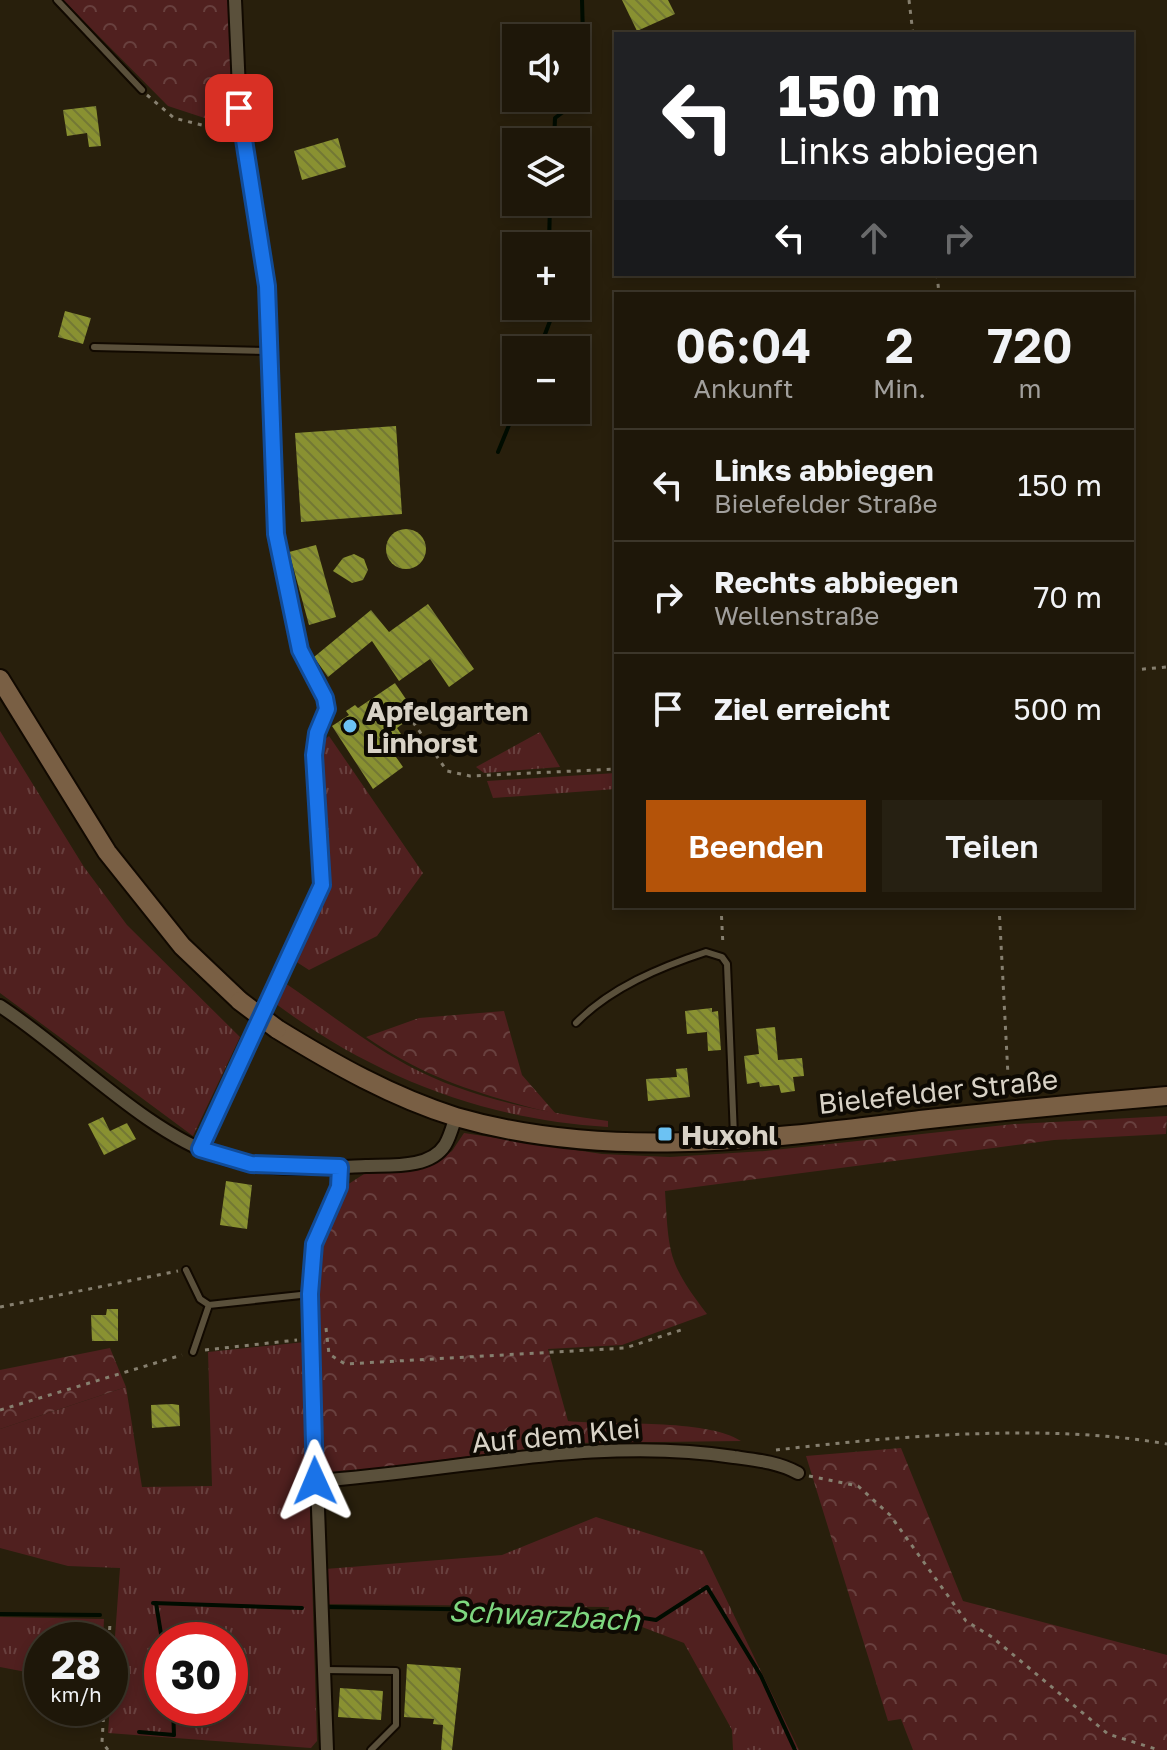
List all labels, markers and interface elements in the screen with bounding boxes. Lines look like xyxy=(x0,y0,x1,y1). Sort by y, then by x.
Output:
map controls xyxy=(502,24,590,424)
button: sound xyxy=(502,24,590,112)
text: 150 m xyxy=(778,61,940,128)
icon: left xyxy=(646,64,750,168)
pin xyxy=(205,74,273,142)
icon: arrive xyxy=(217,86,261,130)
button: layers xyxy=(502,128,590,216)
text: Links abbiegen xyxy=(778,129,1039,172)
icon: left xyxy=(768,216,812,260)
icon: ahead xyxy=(852,216,896,260)
icon: right xyxy=(936,216,980,260)
button: + xyxy=(502,232,590,320)
text: 06:04 xyxy=(675,316,812,374)
text: 2 xyxy=(885,316,914,374)
text: 720 xyxy=(987,316,1073,374)
button: − xyxy=(502,336,590,424)
text: Ankunft xyxy=(693,373,793,404)
text: Min. xyxy=(873,373,926,404)
text: m xyxy=(1019,373,1042,404)
text: Links abbiegen xyxy=(714,452,934,488)
icon: left xyxy=(646,463,690,507)
text: 150 m xyxy=(1017,467,1102,503)
text: Bielefelder Straße xyxy=(714,488,938,519)
text: Rechts abbiegen xyxy=(714,564,958,600)
icon: right xyxy=(646,575,690,619)
text: 70 m xyxy=(1033,579,1102,615)
text: Wellenstraße xyxy=(714,600,879,631)
icon: arrive xyxy=(646,687,690,731)
text: Ziel erreicht xyxy=(714,691,890,727)
text: 500 m xyxy=(1013,691,1102,727)
place label: Apfelgarten Linhorst xyxy=(366,694,528,759)
marker: Apfelgarten Linhorst xyxy=(341,717,359,735)
button: Beenden xyxy=(646,800,866,892)
button: Teilen xyxy=(882,800,1102,892)
street label: Bielefelder Straße xyxy=(816,1062,1060,1120)
place label: Huxohl xyxy=(681,1118,778,1151)
marker: Huxohl xyxy=(656,1125,674,1143)
street label: Auf dem Klei xyxy=(470,1411,642,1459)
position arrow xyxy=(273,1439,357,1523)
water label: Schwarzbach xyxy=(447,1592,642,1638)
speed limit sign: 30 xyxy=(144,1622,248,1726)
text: 28 xyxy=(51,1640,101,1688)
text: km/h xyxy=(51,1682,101,1706)

